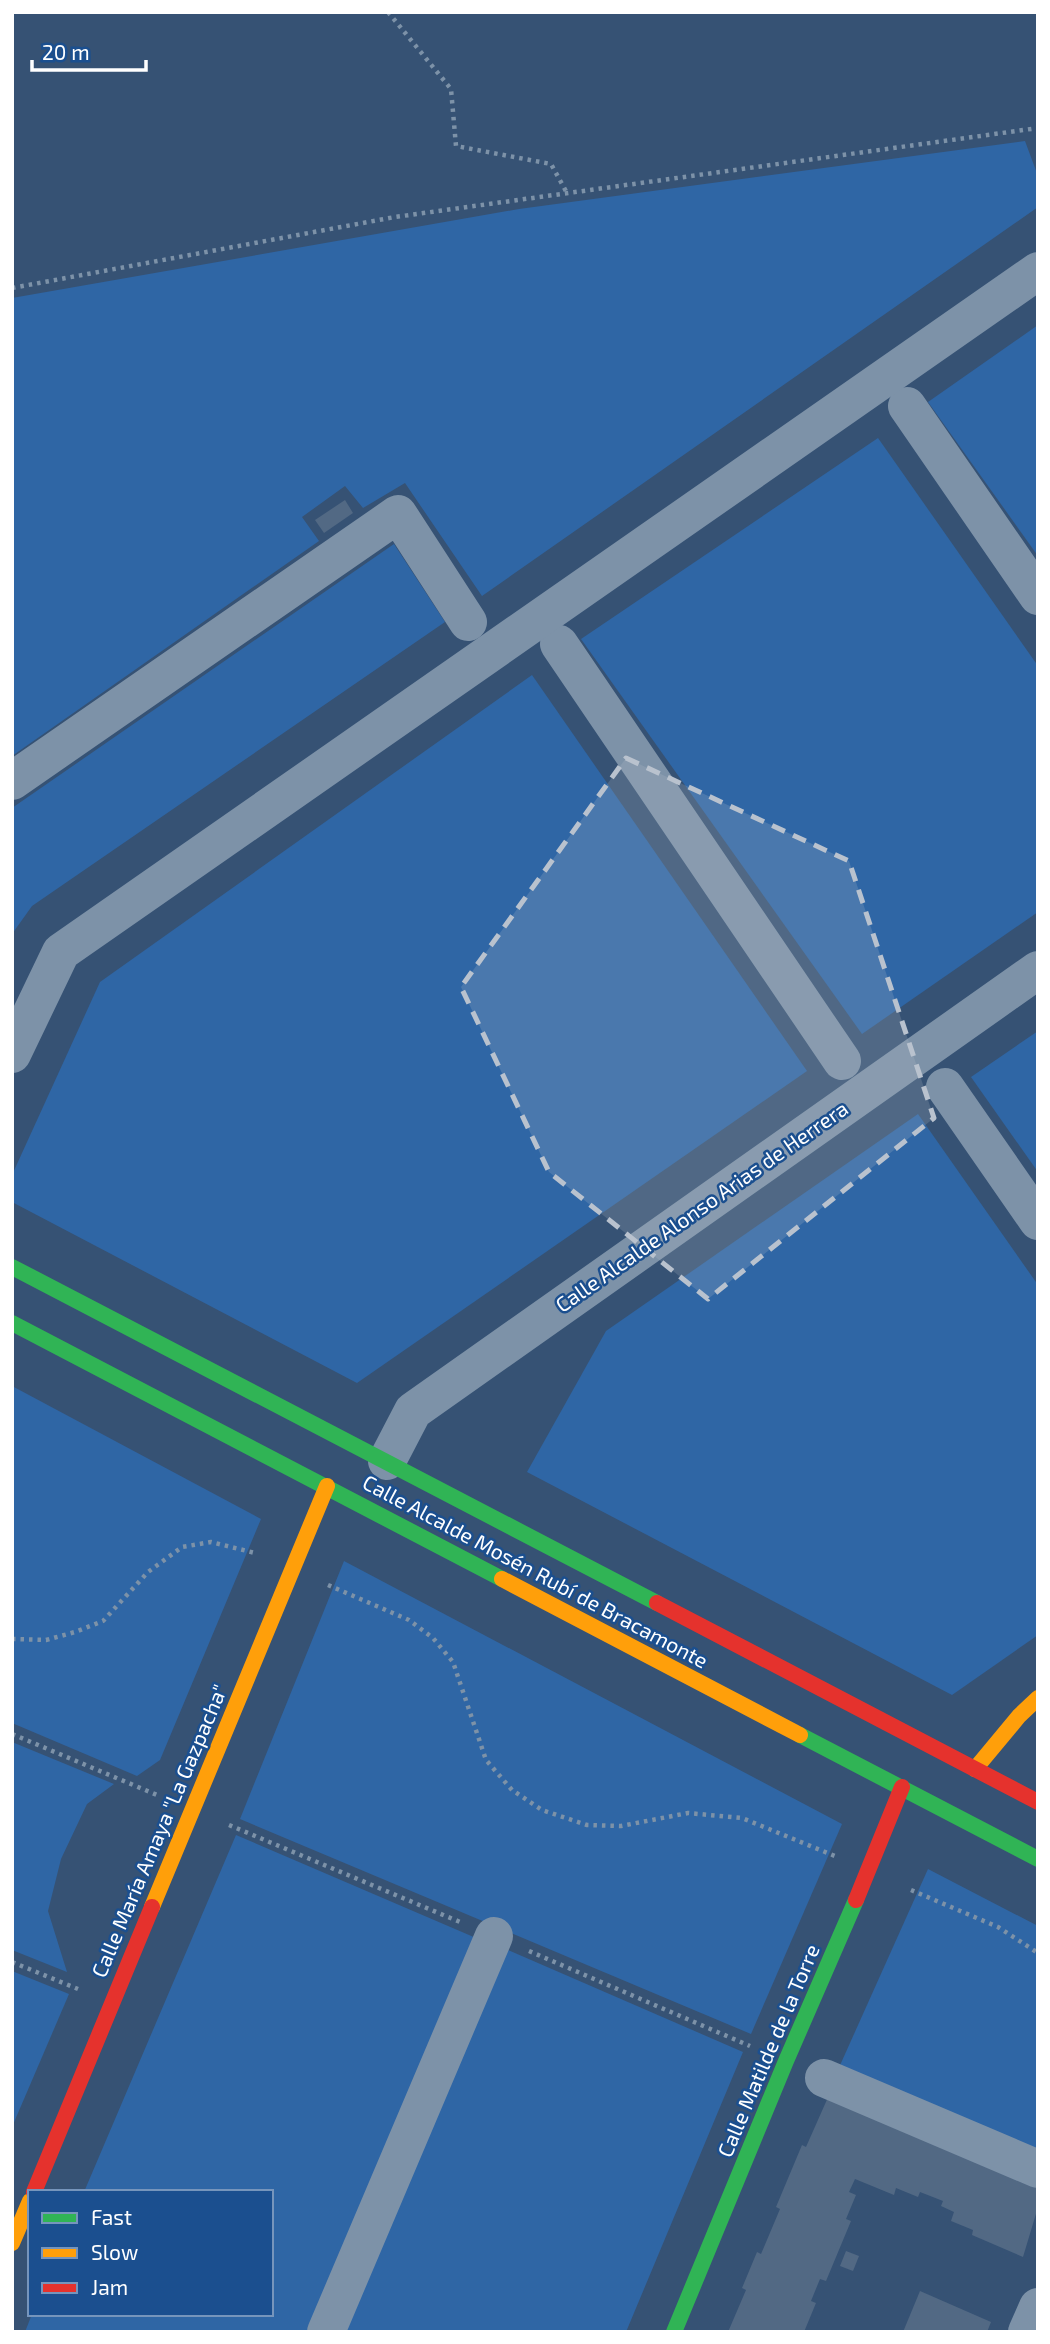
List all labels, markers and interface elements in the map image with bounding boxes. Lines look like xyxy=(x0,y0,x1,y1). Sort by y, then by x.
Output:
scale bar xyxy=(32,28,145,72)
text: 20 m xyxy=(42,39,90,64)
street label: Calle Alcalde Alonso Arias de Herrera xyxy=(550,1095,852,1317)
street label: Calle Alcalde Mosén Rubí de Bracamonte xyxy=(359,1469,713,1673)
street label: Calle María Amaya "La Gazpacha" xyxy=(85,1680,232,1981)
street label: Calle Matilde de la Torre xyxy=(711,1940,824,2161)
legend xyxy=(28,2190,273,2316)
text: Fast xyxy=(91,2204,132,2229)
text: Slow xyxy=(91,2239,138,2264)
text: Jam xyxy=(91,2274,128,2299)

